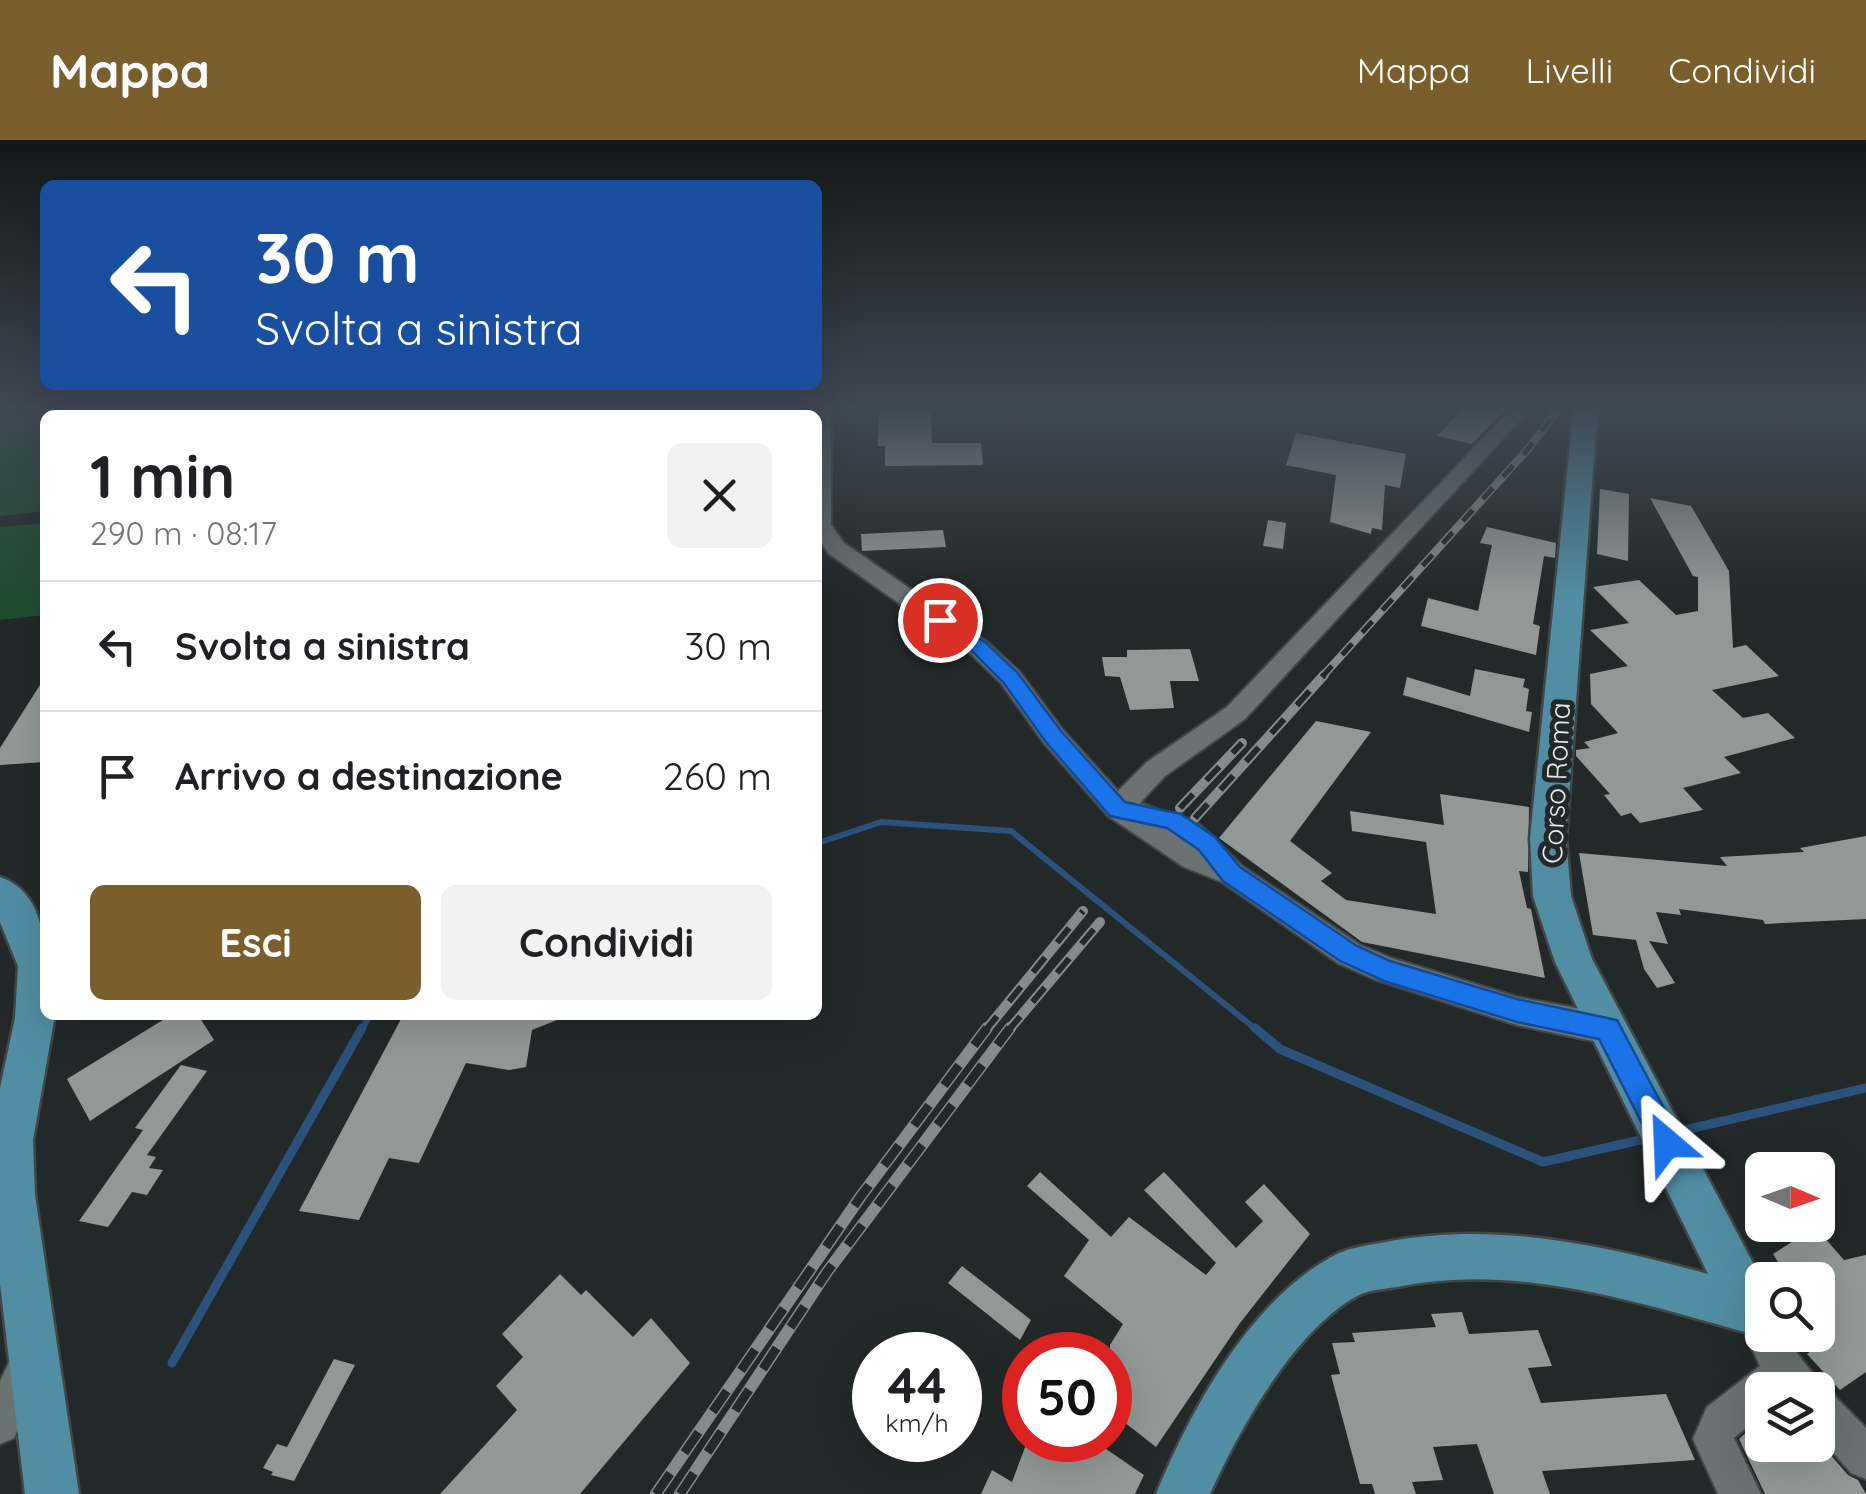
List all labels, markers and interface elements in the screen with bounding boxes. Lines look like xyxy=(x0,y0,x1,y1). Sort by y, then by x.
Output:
text: Mappa xyxy=(50,40,210,100)
text: Mappa xyxy=(1357,48,1471,92)
text: Livelli xyxy=(1526,48,1613,92)
text: Condividi xyxy=(1668,48,1816,92)
text: 30 m xyxy=(255,213,420,301)
icon: left xyxy=(90,220,220,350)
text: Svolta a sinistra xyxy=(255,300,582,356)
text: 1 min xyxy=(90,438,235,513)
button: close xyxy=(667,443,772,548)
text: 290 m · 08:17 xyxy=(90,513,277,553)
pin xyxy=(898,578,983,663)
icon: arrive xyxy=(913,593,968,648)
icon: left xyxy=(90,619,145,674)
text: Svolta a sinistra xyxy=(175,622,470,670)
text: 30 m xyxy=(684,622,772,670)
street label: Corso Roma xyxy=(1534,701,1577,865)
icon: arrive xyxy=(90,749,145,804)
text: Arrivo a destinazione xyxy=(175,752,563,800)
text: 260 m xyxy=(663,752,772,800)
button: Esci xyxy=(90,885,421,1000)
button: Condividi xyxy=(441,885,772,1000)
position arrow xyxy=(1615,1091,1719,1195)
north arrow xyxy=(1745,1152,1835,1242)
map controls xyxy=(1745,1152,1835,1462)
button: search xyxy=(1745,1262,1835,1352)
speed limit sign: 50 xyxy=(1002,1332,1132,1462)
text: 44 xyxy=(888,1353,946,1416)
button: layers xyxy=(1745,1372,1835,1462)
text: km/h xyxy=(885,1407,949,1438)

